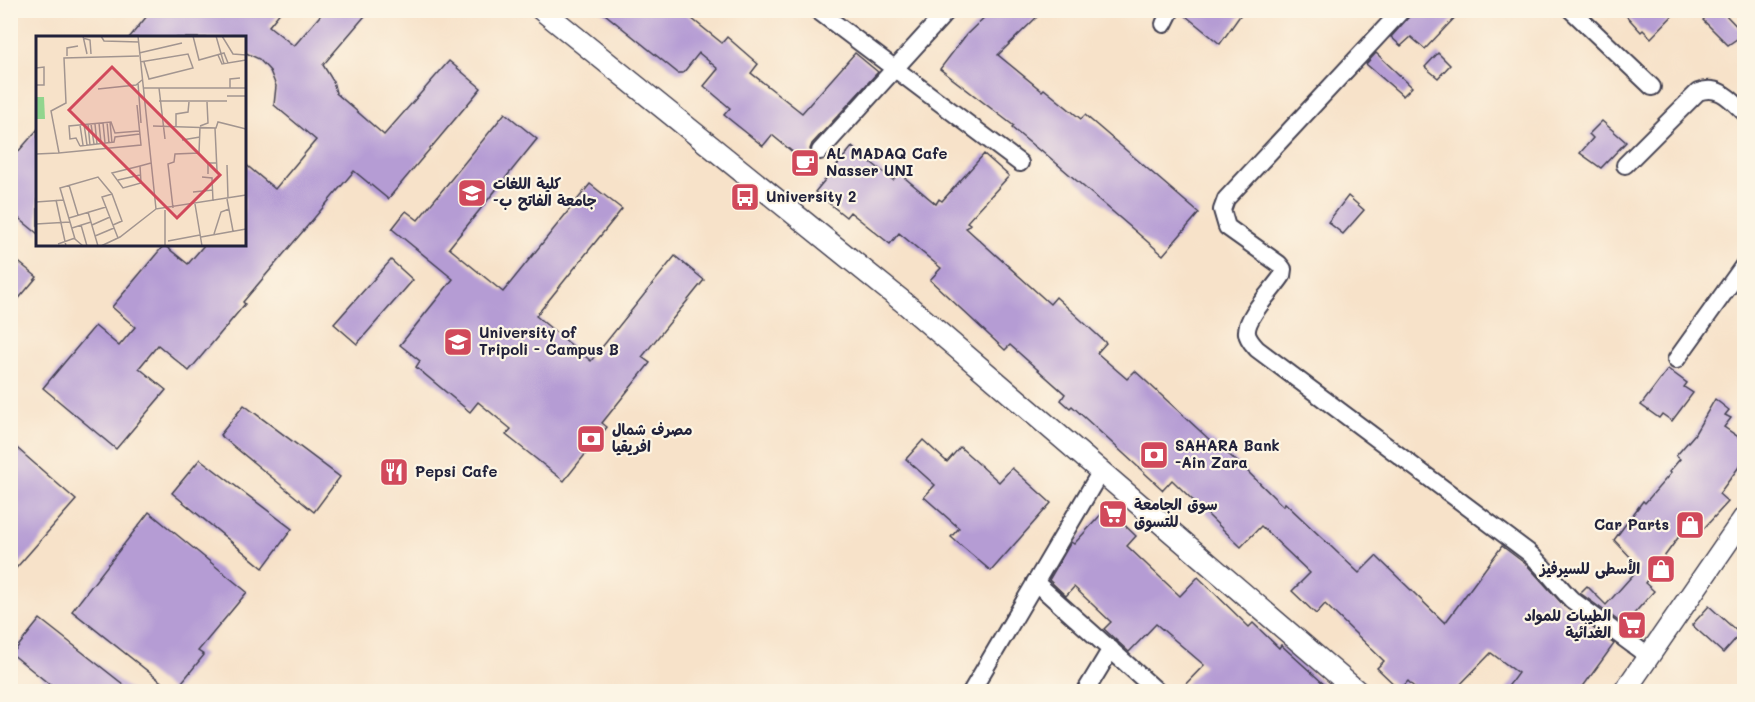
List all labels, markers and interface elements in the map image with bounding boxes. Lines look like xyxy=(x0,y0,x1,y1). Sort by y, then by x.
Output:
inset map xyxy=(36,36,246,246)
place label: AL MADAQ Cafe Nasser UNI xyxy=(826,143,948,180)
cafe icon: AL MADAQ Cafe Nasser UNI xyxy=(789,147,821,179)
place label: كلية اللغات -جامعة الفاتح ب xyxy=(493,173,597,211)
school or university icon: كلية اللغات -جامعة الفاتح ب xyxy=(456,177,488,209)
bus stop icon: University 2 xyxy=(729,181,761,213)
place label: University 2 xyxy=(766,186,856,206)
place label: University of Tripoli - Campus B xyxy=(479,322,619,359)
school or university icon: University of Tripoli - Campus B xyxy=(442,326,474,358)
place label: مصرف شمال افريقيا xyxy=(612,419,692,456)
bank icon: مصرف شمال افريقيا xyxy=(575,423,607,455)
place label: SAHARA Bank -Ain Zara xyxy=(1175,435,1280,472)
bank icon: SAHARA Bank -Ain Zara xyxy=(1138,439,1170,471)
restaurant icon: Pepsi Cafe xyxy=(378,456,410,488)
place label: Pepsi Cafe xyxy=(415,461,497,481)
place label: سوق الجامعة للتسوق xyxy=(1134,494,1217,532)
supermarket icon: سوق الجامعة للتسوق xyxy=(1097,498,1129,530)
shop icon: Car Parts xyxy=(1674,509,1706,541)
place label: Car Parts xyxy=(1594,514,1669,534)
shop icon: الأسطى للسيرفيز xyxy=(1645,553,1677,585)
place label: الأسطى للسيرفيز xyxy=(1538,558,1640,579)
place label: الطيبات للمواد الغدائية xyxy=(1524,605,1611,642)
supermarket icon: الطيبات للمواد الغدائية xyxy=(1616,609,1648,641)

